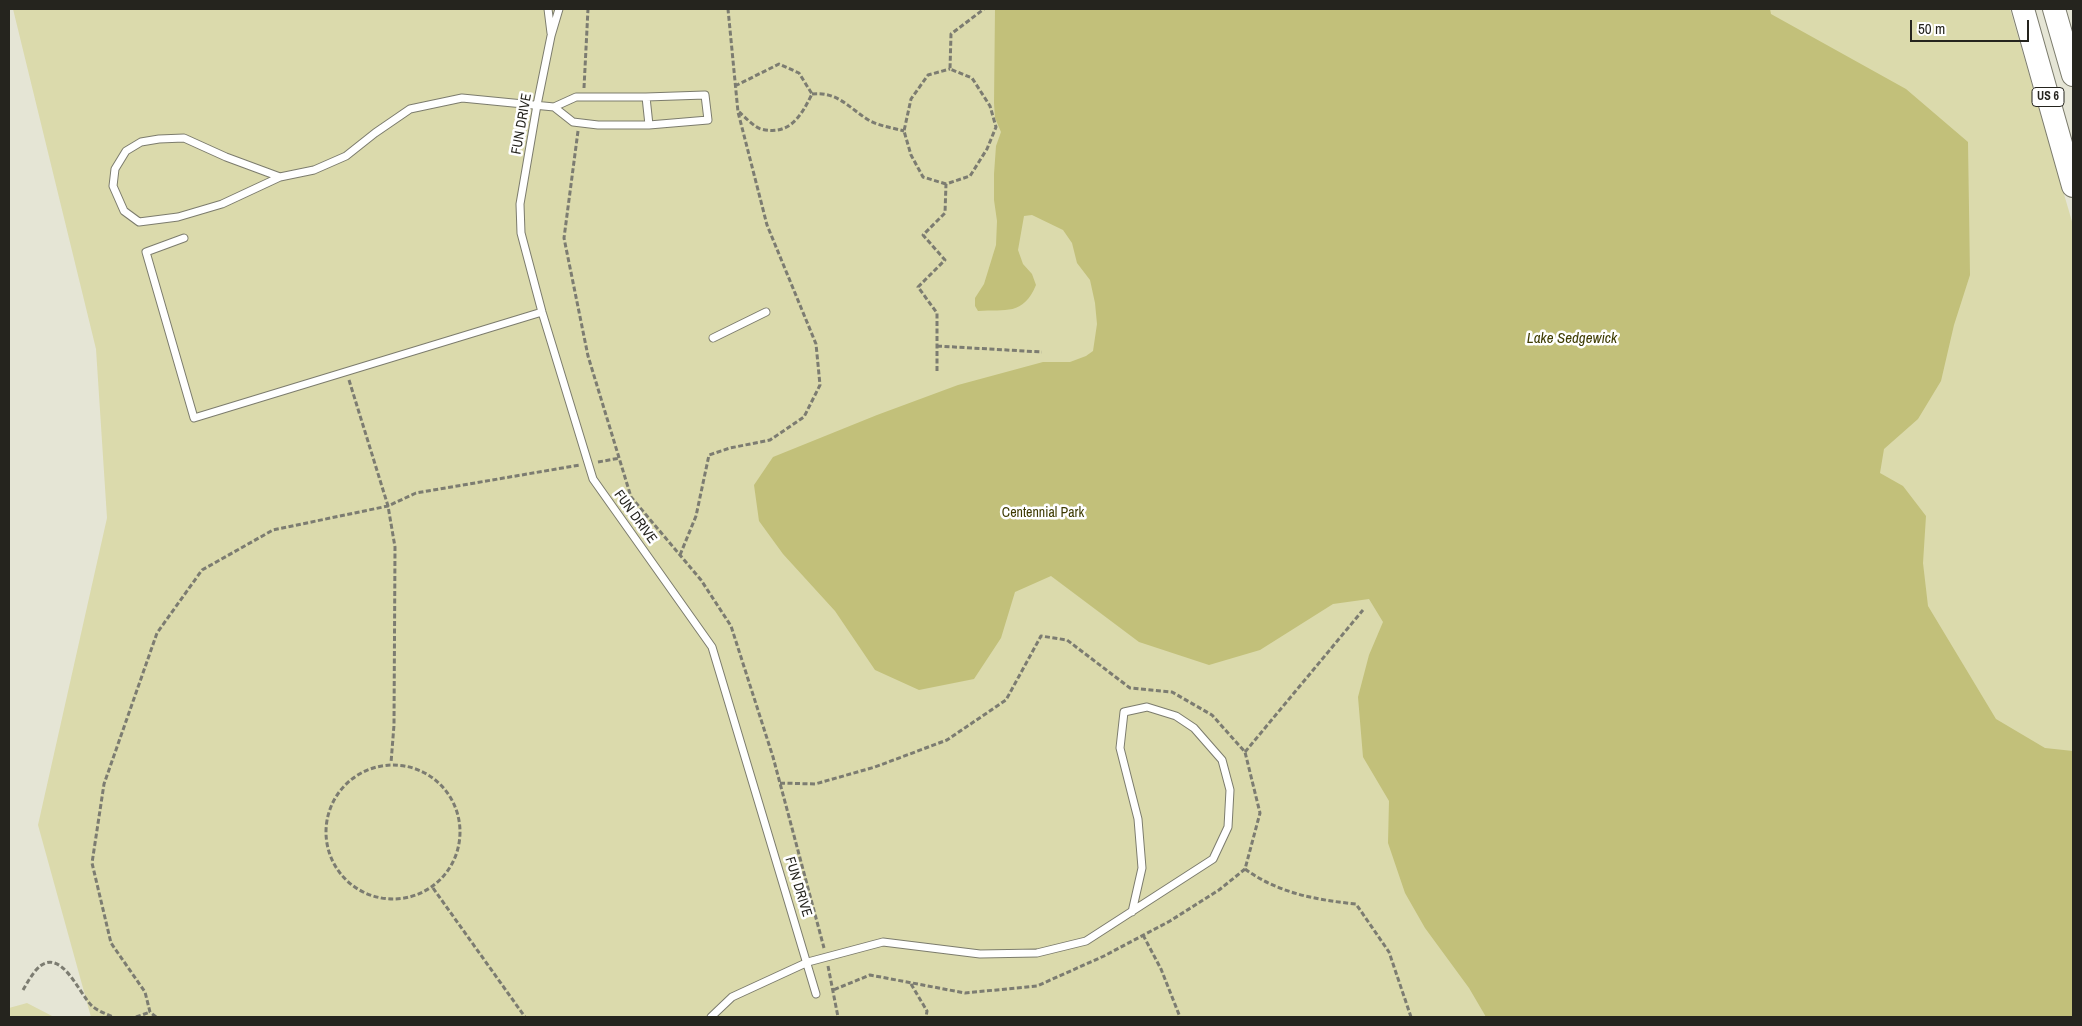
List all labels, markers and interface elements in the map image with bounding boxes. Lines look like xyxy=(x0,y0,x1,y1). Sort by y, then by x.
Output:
scale bar xyxy=(1912,10,2031,42)
text: 50 m xyxy=(1918,18,1945,39)
road number: US 6 xyxy=(2032,88,2064,106)
street label: FUN DRIVE xyxy=(508,92,536,156)
water label: Lake Sedgewick xyxy=(1527,330,1617,348)
street label: FUN DRIVE xyxy=(610,487,660,547)
park label: Centennial Park xyxy=(1002,505,1084,521)
street label: FUN DRIVE xyxy=(781,855,815,919)

